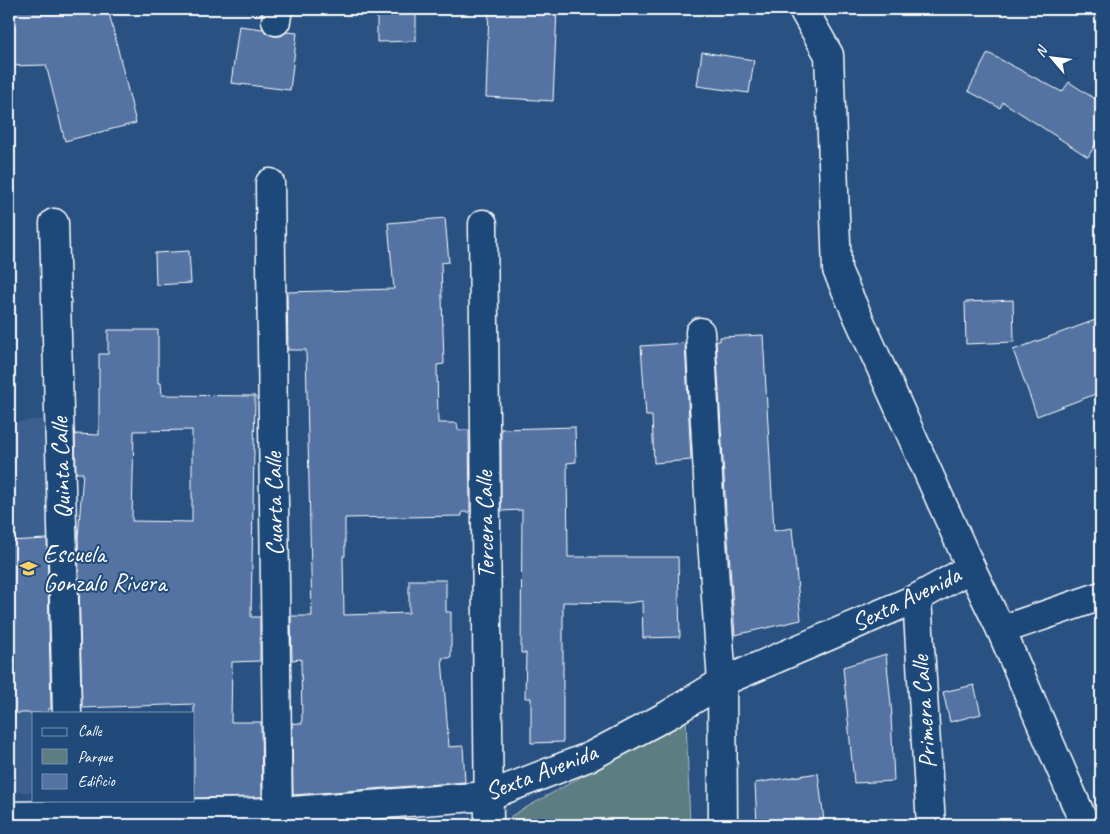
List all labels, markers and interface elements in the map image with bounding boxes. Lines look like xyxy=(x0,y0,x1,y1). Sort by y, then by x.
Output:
north arrow xyxy=(1028,32,1078,82)
text: N xyxy=(1031,42,1052,60)
street label: Quinta Calle xyxy=(43,415,79,519)
street label: Cuarta Calle xyxy=(257,450,291,556)
street label: Tercera Calle xyxy=(468,469,502,579)
place label: Escuela Gonzalo Rivera xyxy=(43,538,169,599)
school or university icon: Escuela Gonzalo Rivera xyxy=(19,558,39,578)
street label: Sexta Avenida xyxy=(846,558,968,639)
street label: Primera Calle xyxy=(904,652,944,770)
legend xyxy=(32,712,195,802)
text: Calle xyxy=(78,722,103,741)
street label: Sexta Avenida xyxy=(480,735,603,808)
text: Parque xyxy=(78,748,114,767)
text: Edificio xyxy=(78,772,116,791)

